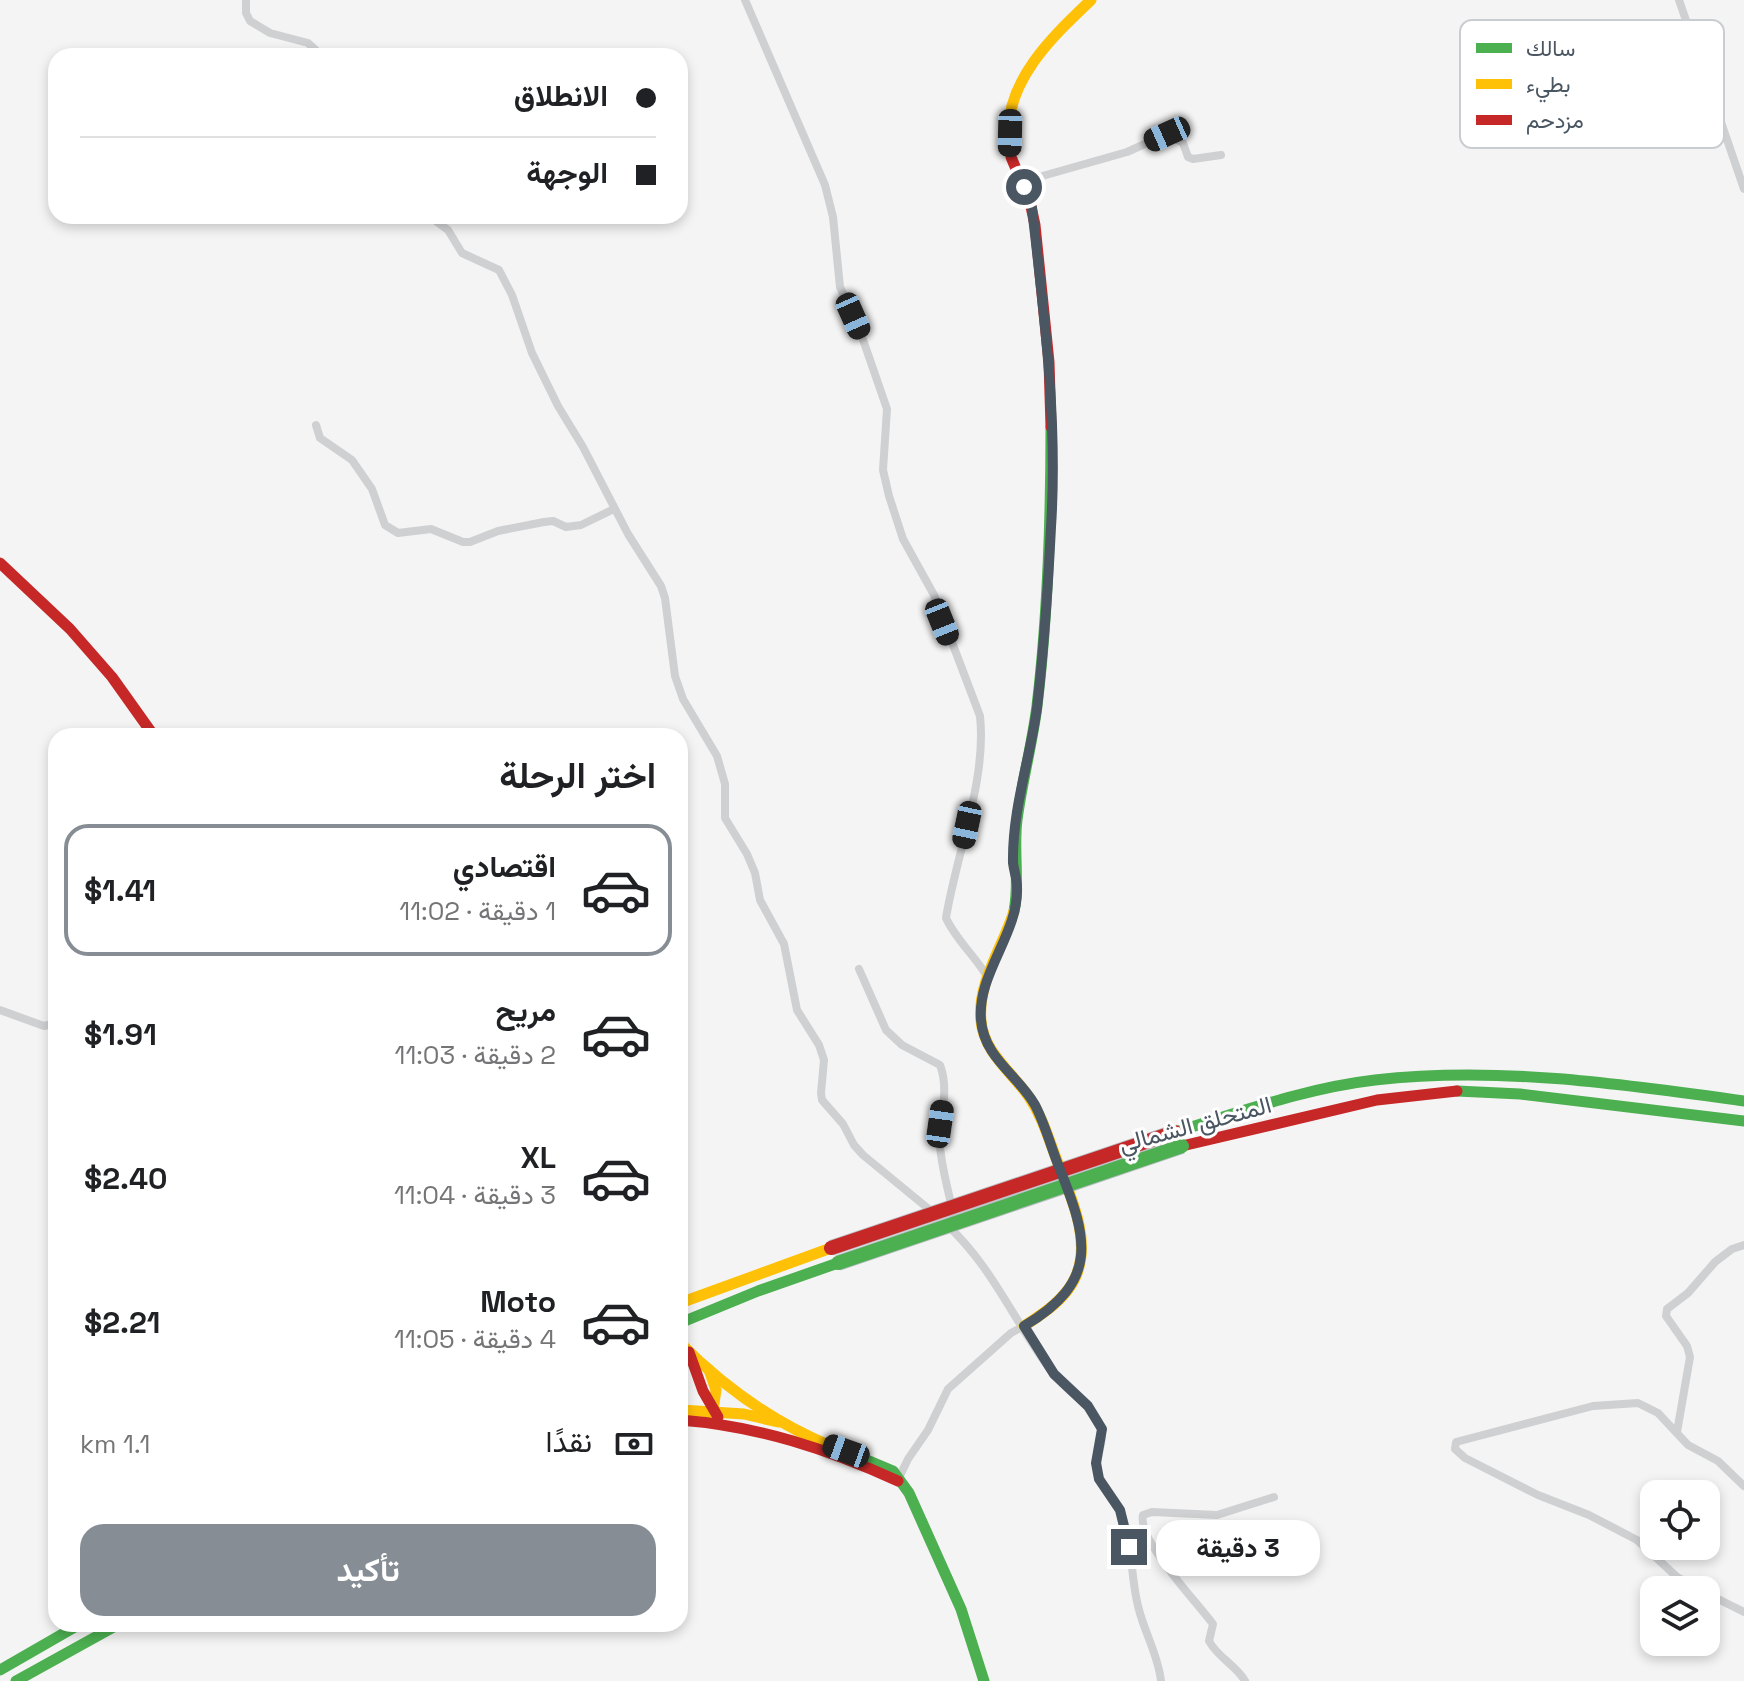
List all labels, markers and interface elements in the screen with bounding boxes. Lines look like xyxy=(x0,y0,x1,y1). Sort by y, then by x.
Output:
legend xyxy=(1460,20,1724,148)
text: سالك xyxy=(1526,34,1575,62)
text: بطيء xyxy=(1526,70,1571,103)
text: الانطلاق xyxy=(514,76,608,115)
text: مزدحم xyxy=(1526,106,1584,135)
car xyxy=(998,109,1022,157)
car xyxy=(1140,113,1194,155)
text: الوجهة xyxy=(526,153,608,192)
route start xyxy=(1006,169,1042,205)
car xyxy=(832,289,874,343)
car xyxy=(922,595,962,649)
text: اختر الرحلة xyxy=(499,753,656,799)
car xyxy=(950,799,984,851)
text: اقتصادي xyxy=(453,847,556,886)
icon: car xyxy=(580,854,652,926)
text: $1.41 xyxy=(84,871,156,910)
text: 1 دقيقة · 11:02 xyxy=(399,894,556,928)
text: مريح xyxy=(496,991,556,1030)
icon: car xyxy=(580,998,652,1070)
text: $1.91 xyxy=(84,1015,157,1054)
text: 2 دقيقة · 11:03 xyxy=(395,1038,556,1072)
street label: المتحلق الشمالي xyxy=(1115,1089,1276,1163)
car xyxy=(925,1099,955,1149)
text: XL xyxy=(520,1138,556,1177)
icon: car xyxy=(580,1142,652,1214)
text: $2.40 xyxy=(84,1159,167,1198)
text: 3 دقيقة · 11:04 xyxy=(394,1178,556,1212)
text: Moto xyxy=(480,1282,556,1321)
icon: car xyxy=(580,1286,652,1358)
text: $2.21 xyxy=(84,1303,160,1342)
text: 4 دقيقة · 11:05 xyxy=(394,1322,556,1356)
text: نقدًا xyxy=(546,1422,592,1461)
icon: cash xyxy=(612,1422,656,1466)
text: 1.1 km xyxy=(80,1427,150,1461)
car xyxy=(819,1432,873,1470)
map controls xyxy=(1640,1480,1720,1656)
button: locate xyxy=(1640,1480,1720,1560)
callout: 3 دقيقة xyxy=(1157,1519,1321,1575)
button: تأكيد xyxy=(80,1524,656,1616)
route end xyxy=(1111,1529,1147,1565)
text: 3 دقيقة xyxy=(1196,1531,1280,1565)
button: layers xyxy=(1640,1576,1720,1656)

